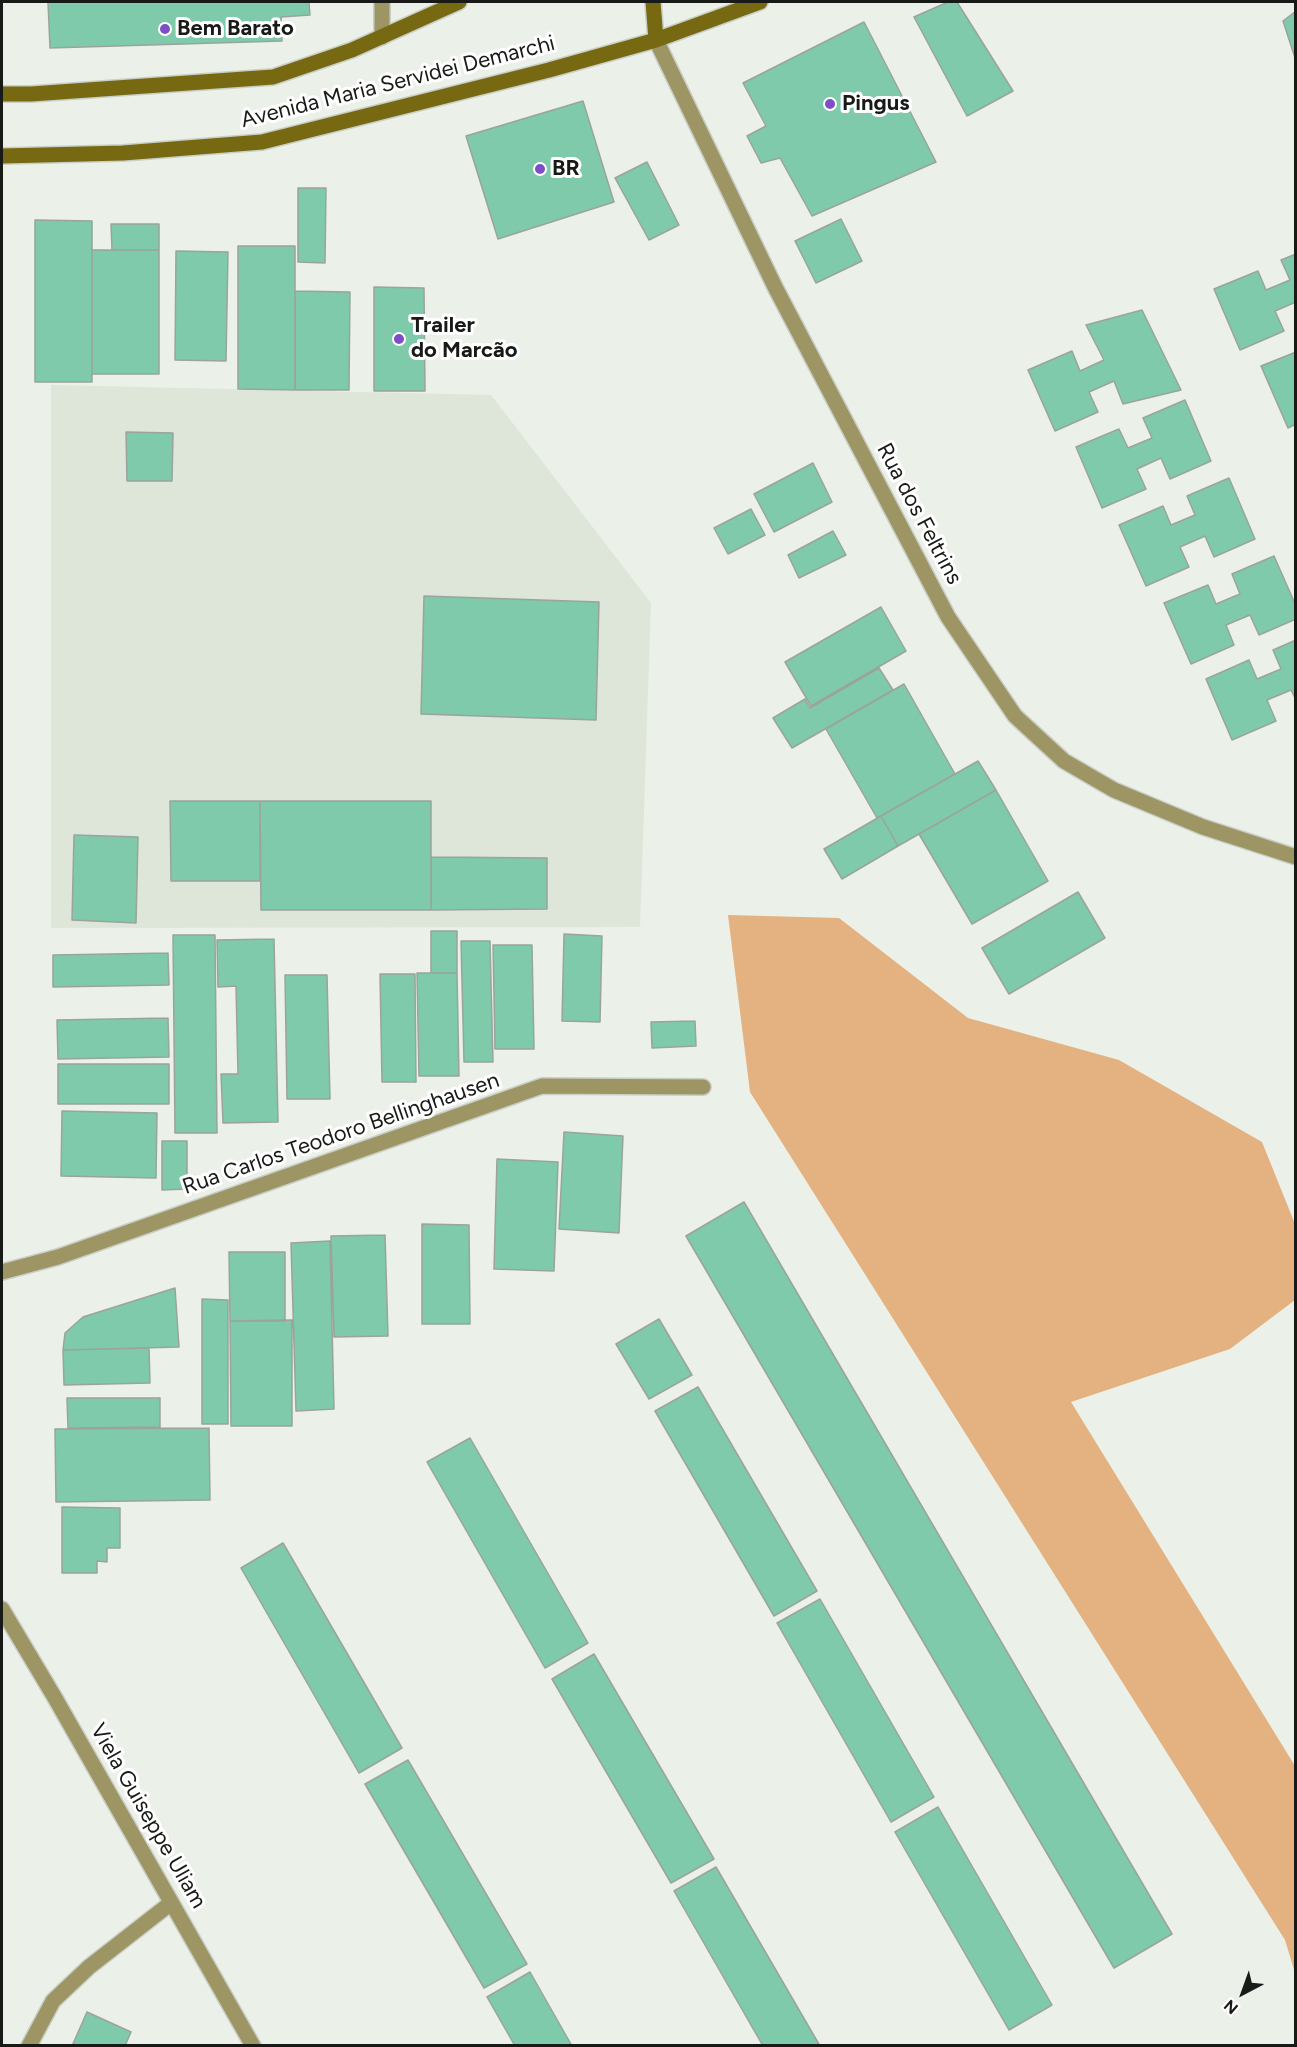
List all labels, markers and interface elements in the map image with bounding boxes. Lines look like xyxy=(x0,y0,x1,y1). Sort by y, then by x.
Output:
place label: Bem Barato xyxy=(177,16,294,42)
marker: Bem Barato xyxy=(158,22,172,36)
street label: Avenida Maria Servidei Demarchi xyxy=(238,30,558,134)
place label: Pingus xyxy=(842,91,909,117)
marker: Pingus xyxy=(823,97,837,111)
place label: BR xyxy=(552,156,580,182)
marker: BR xyxy=(533,162,547,176)
place label: Trailer do Marcão xyxy=(411,313,517,364)
marker: Trailer do Marcão xyxy=(392,332,406,346)
street label: Rua dos Feltrins xyxy=(871,439,967,589)
street label: Rua Carlos Teodoro Bellinghausen xyxy=(179,1067,503,1201)
street label: Viela Guiseppe Uliam xyxy=(84,1719,212,1913)
north arrow xyxy=(1213,1963,1273,2023)
text: N xyxy=(1220,1996,1242,2018)

